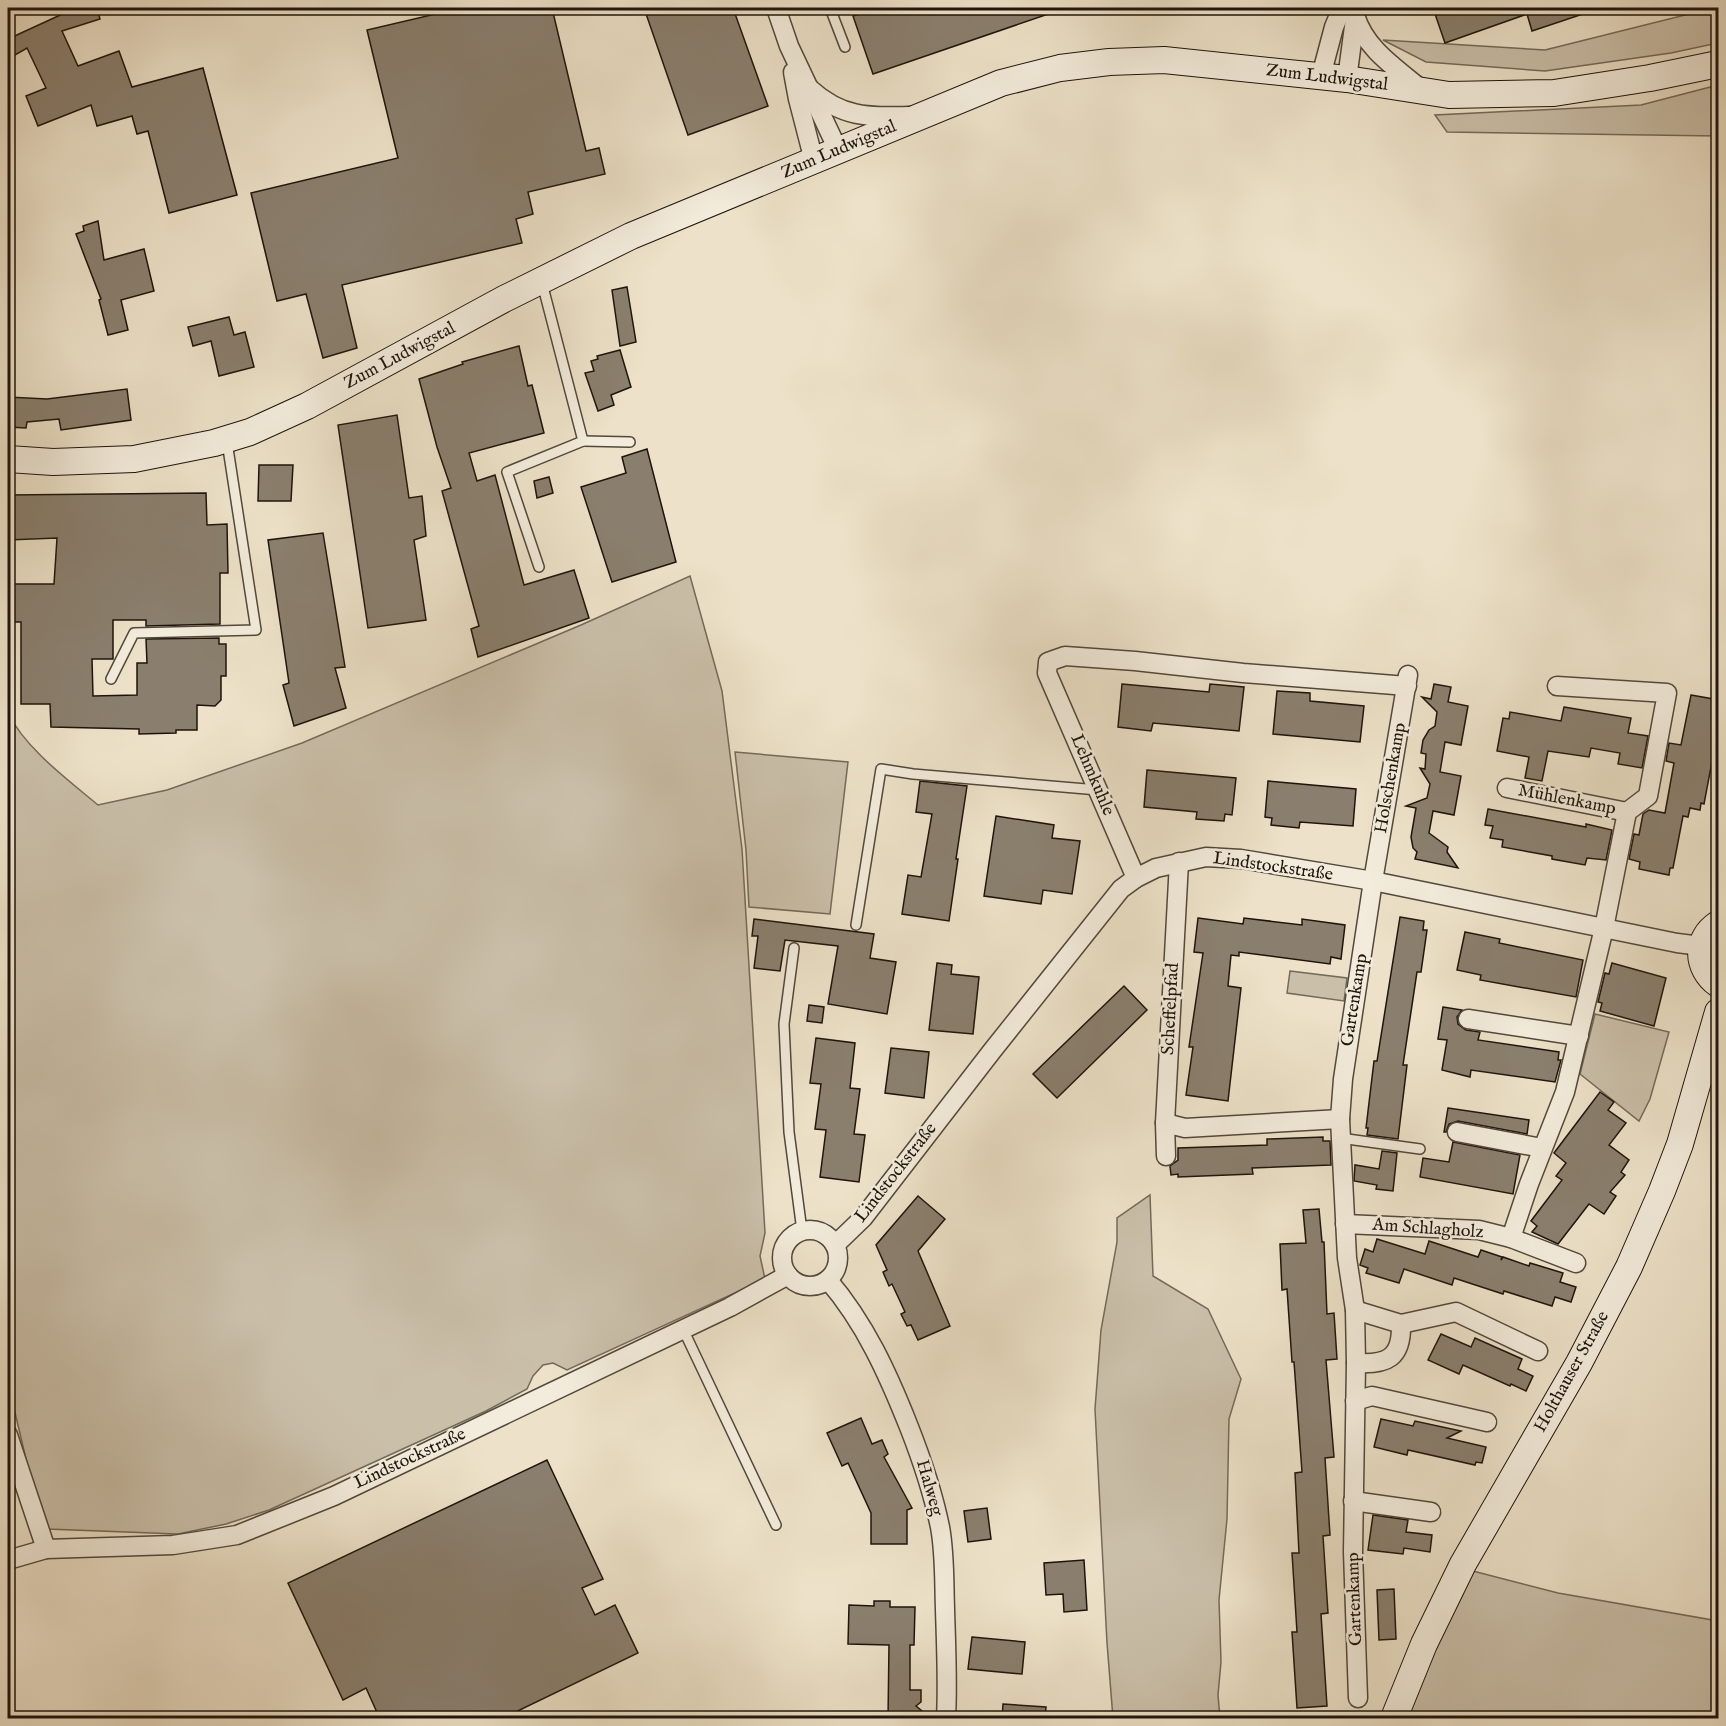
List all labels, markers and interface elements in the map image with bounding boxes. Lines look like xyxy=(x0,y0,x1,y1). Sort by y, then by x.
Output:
street label: Zum Ludwigstal xyxy=(1265,59,1389,97)
street label: Zum Ludwigstal xyxy=(778,115,900,185)
street label: Zum Ludwigstal xyxy=(340,317,460,395)
street label: Holschenkamp xyxy=(1370,721,1412,835)
street label: Lehmkuhle xyxy=(1065,731,1119,819)
street label: Mühlenkamp xyxy=(1516,779,1618,821)
street label: Lindstockstraße xyxy=(1212,847,1334,887)
street label: Gartenkamp xyxy=(1336,952,1374,1048)
street label: Scheffelpfad xyxy=(1157,962,1185,1056)
street label: Lindstockstraße xyxy=(850,1118,942,1228)
street label: Am Schlagholz xyxy=(1371,1214,1484,1244)
street label: Holthauser Straße xyxy=(1529,1307,1615,1437)
street label: Lindstockstraße xyxy=(350,1423,470,1495)
street label: Halweg xyxy=(910,1457,948,1519)
street label: Gartenkamp xyxy=(1342,1551,1368,1646)

